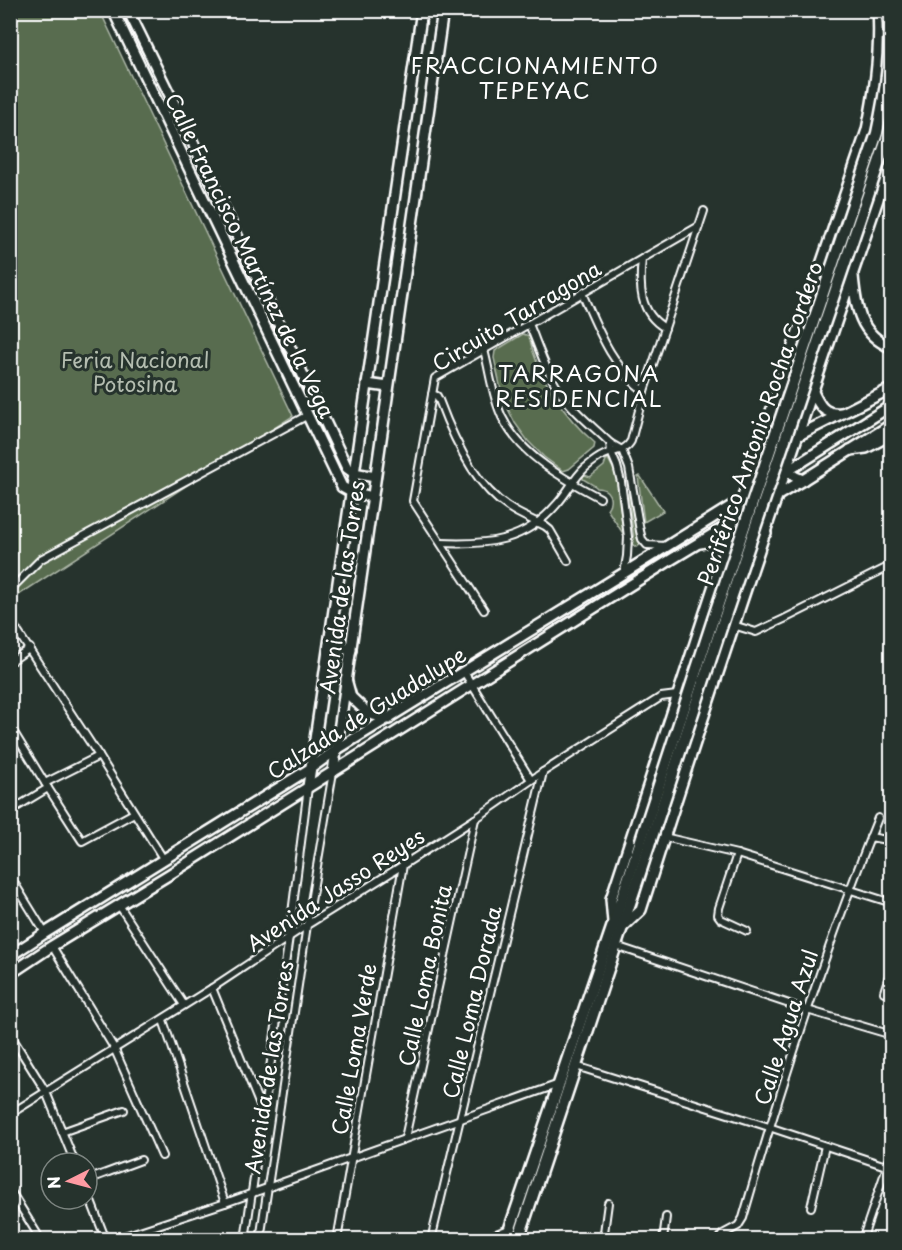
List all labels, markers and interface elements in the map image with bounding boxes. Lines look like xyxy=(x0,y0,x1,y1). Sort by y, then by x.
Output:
district label: FRACCIONAMIENTO TEPEYAC xyxy=(410,48,660,106)
street label: Calle Francisco Martínez de la Vega xyxy=(158,87,344,423)
street label: Circuito Tarragona xyxy=(425,252,607,378)
street label: Periférico Antonio Rocha Cordero xyxy=(688,257,830,589)
park label: Feria Nacional Potosina xyxy=(61,343,209,399)
district label: TARRAGONA RESIDENCIAL xyxy=(495,356,663,414)
street label: Avenida de las Torres xyxy=(310,478,372,696)
street label: Calzada de Guadalupe xyxy=(260,638,472,786)
street label: Avenida Jasso Reyes xyxy=(240,819,430,959)
street label: Calle Loma Bonita xyxy=(389,880,459,1069)
street label: Calle Loma Dorada xyxy=(433,902,509,1102)
street label: Calle Agua Azul xyxy=(745,945,825,1109)
street label: Avenida de las Torres xyxy=(235,958,301,1176)
street label: Calle Loma Verde xyxy=(322,961,384,1137)
north arrow xyxy=(39,1151,99,1211)
text: N xyxy=(40,1175,66,1190)

